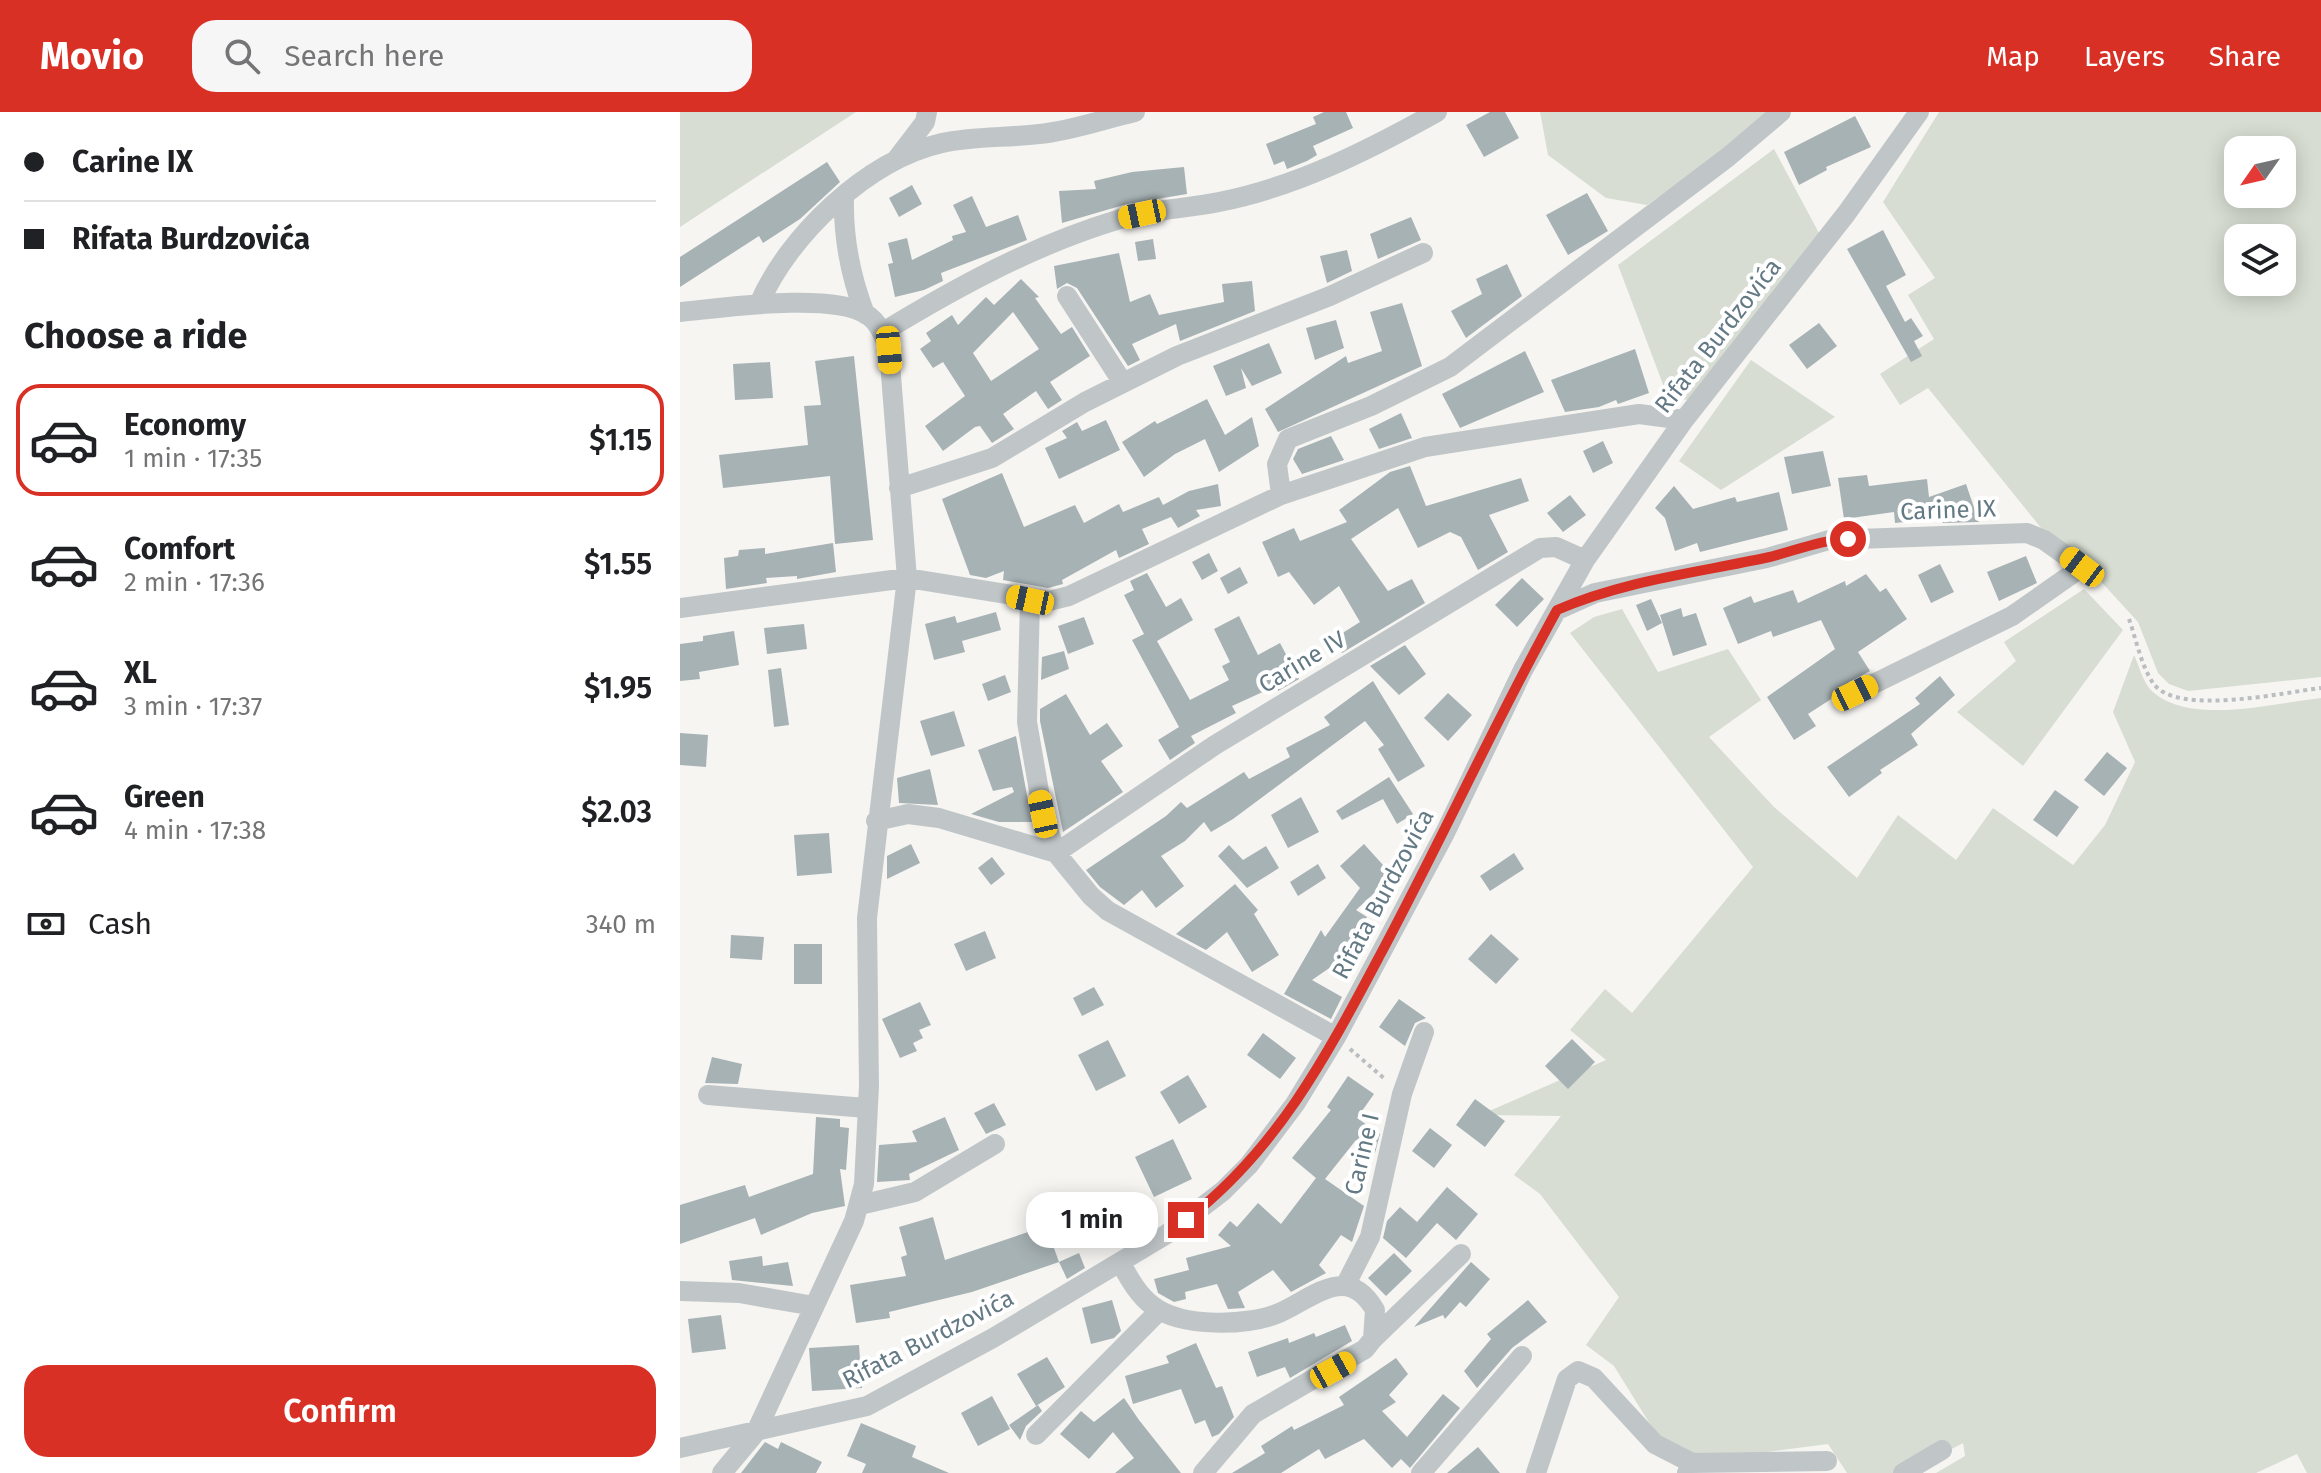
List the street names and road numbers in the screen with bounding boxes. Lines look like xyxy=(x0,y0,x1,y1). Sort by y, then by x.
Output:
street label: Rifata Burdzovića xyxy=(1649,253,1787,419)
street label: Carine IX xyxy=(1900,494,1996,526)
street label: Carine IV xyxy=(1254,625,1351,699)
street label: Rifata Burdzovića xyxy=(1326,804,1440,984)
street label: Carine I xyxy=(1339,1110,1385,1198)
street label: Rifata Burdzovića xyxy=(838,1284,1018,1394)

